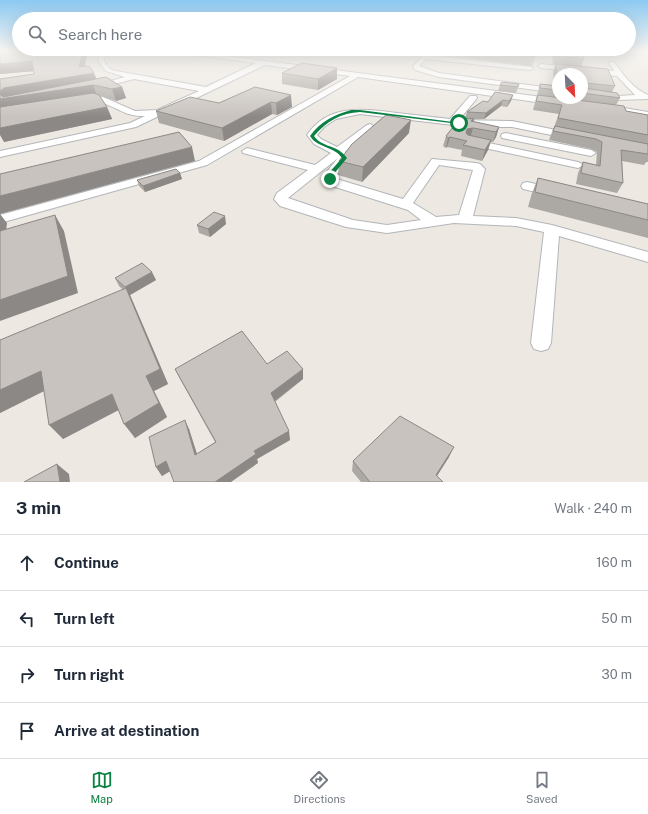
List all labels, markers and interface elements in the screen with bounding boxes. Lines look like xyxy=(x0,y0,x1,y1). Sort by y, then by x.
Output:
search box xyxy=(12,12,636,56)
icon: search xyxy=(26,23,48,45)
text: Search here xyxy=(58,26,142,43)
north arrow xyxy=(552,68,588,104)
route start xyxy=(450,114,468,132)
route end xyxy=(321,170,339,188)
text: 3 min xyxy=(16,498,61,518)
text: Walk · 240 m xyxy=(554,501,632,516)
icon: ahead xyxy=(16,552,38,574)
text: Continue xyxy=(54,554,119,571)
text: 160 m xyxy=(596,555,632,570)
icon: left xyxy=(16,608,38,630)
text: Turn left xyxy=(54,610,115,627)
text: 50 m xyxy=(601,611,632,626)
icon: right xyxy=(16,664,38,686)
text: Turn right xyxy=(54,666,124,683)
text: 30 m xyxy=(602,667,632,682)
icon: arrive xyxy=(16,720,38,742)
text: Arrive at destination xyxy=(54,722,199,739)
tab: Map xyxy=(90,769,113,805)
tab: Directions xyxy=(294,769,345,805)
tab: Saved xyxy=(526,769,558,805)

